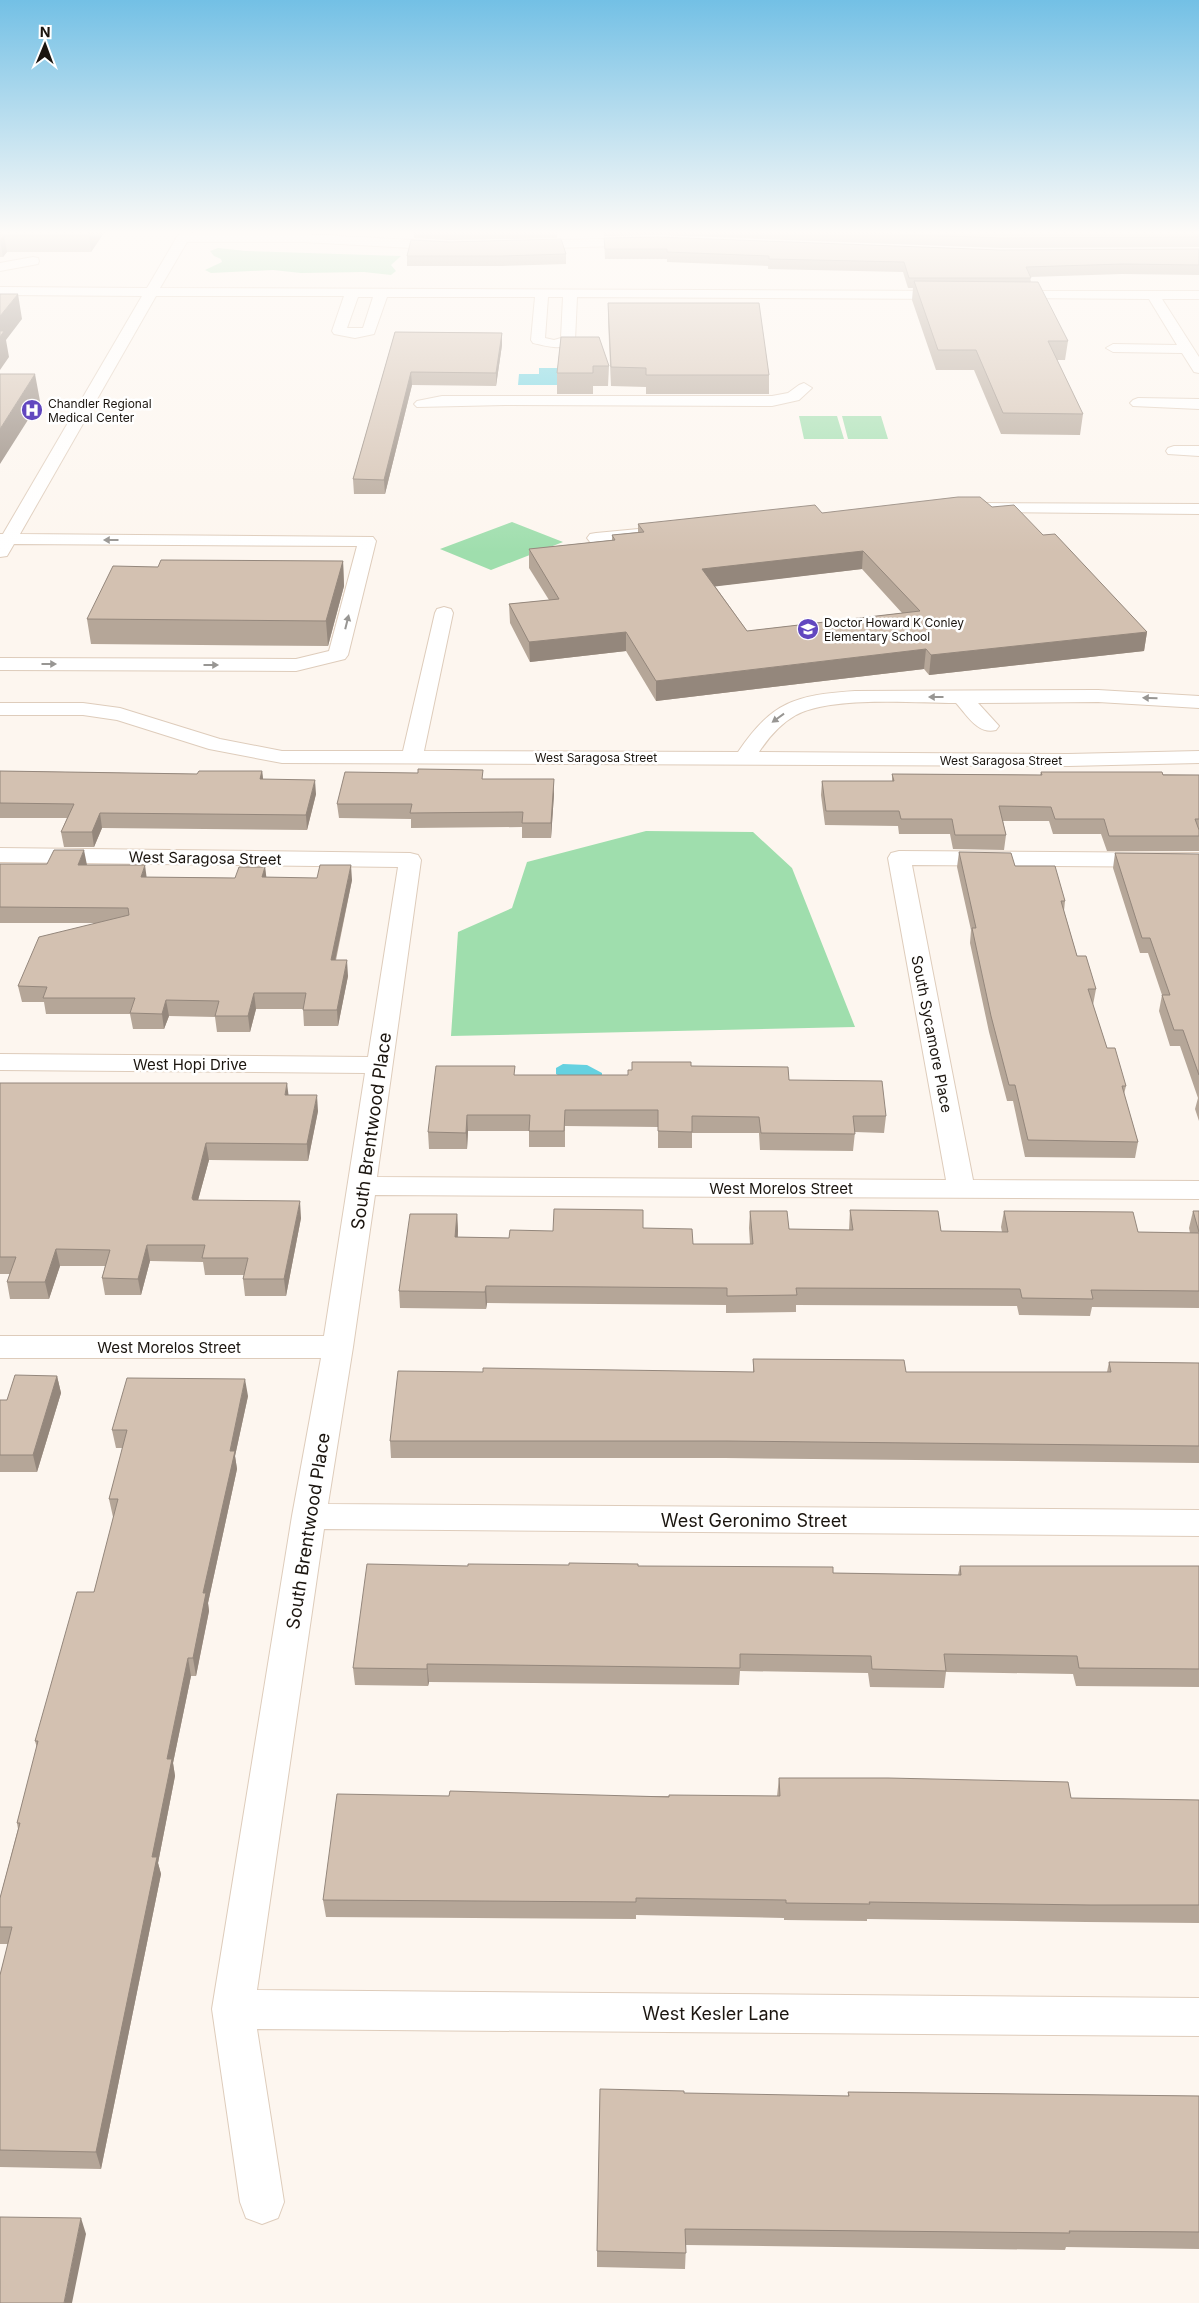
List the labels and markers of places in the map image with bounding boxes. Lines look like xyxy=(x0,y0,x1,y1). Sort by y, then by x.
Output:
place label: Chandler Regional Medical Center xyxy=(48,396,152,425)
hospital icon: Chandler Regional Medical Center xyxy=(20,398,44,422)
place label: Doctor Howard K Conley Elementary School xyxy=(824,615,964,644)
school or university icon: Doctor Howard K Conley Elementary School xyxy=(796,617,820,641)

